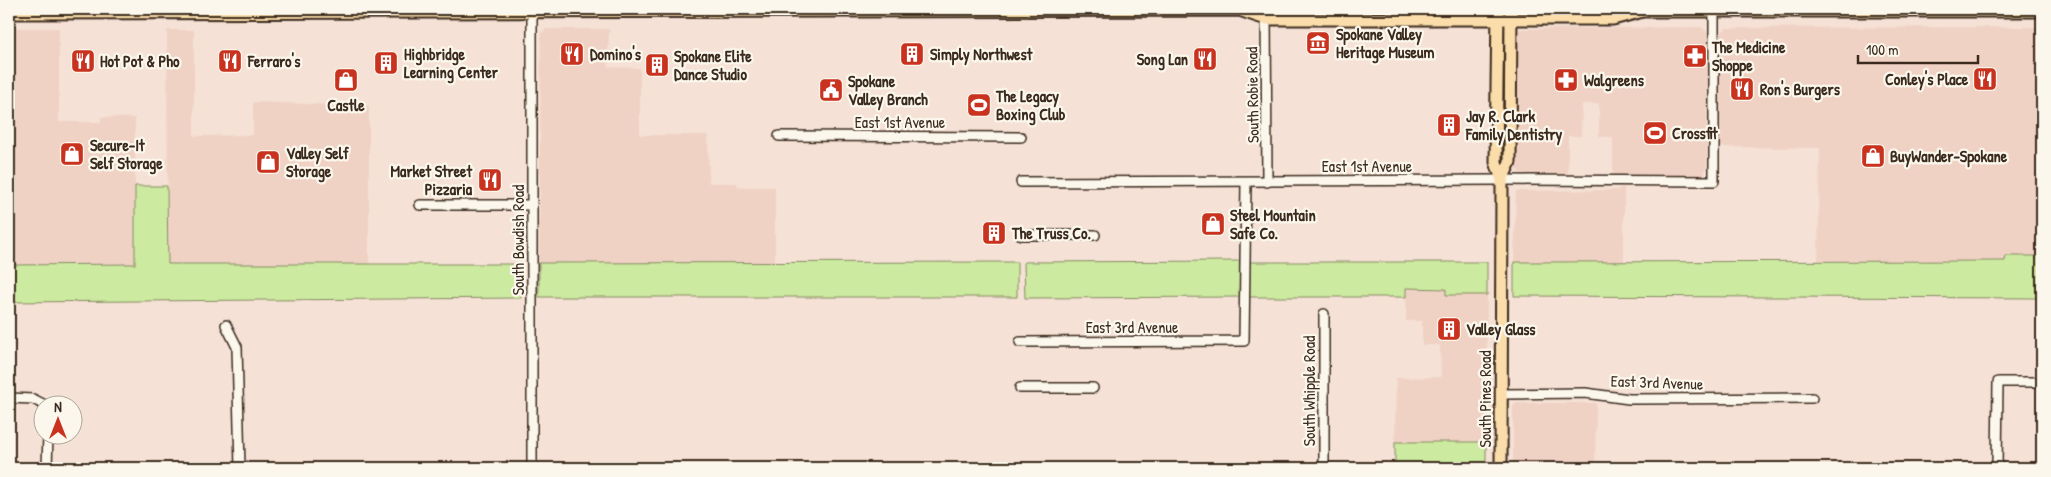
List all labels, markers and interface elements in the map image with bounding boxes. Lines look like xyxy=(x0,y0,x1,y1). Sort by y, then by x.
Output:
place label: Spokane Valley Heritage Museum xyxy=(1336,23,1434,64)
museum icon: Spokane Valley Heritage Museum xyxy=(1305,30,1331,56)
scale bar xyxy=(1858,32,1978,64)
place label: The Medicine Shoppe xyxy=(1711,36,1786,77)
text: 100 m xyxy=(1866,39,1899,60)
restaurant icon: Domino's xyxy=(559,41,585,67)
building icon: Simply Northwest xyxy=(899,41,925,67)
place label: Highbridge Learning Center xyxy=(404,43,499,84)
place label: Domino's xyxy=(590,43,642,65)
place label: Simply Northwest xyxy=(930,43,1033,66)
pharmacy icon: The Medicine Shoppe xyxy=(1682,43,1708,69)
place label: Spokane Elite Dance Studio xyxy=(674,45,752,85)
restaurant icon: Song Lan xyxy=(1192,46,1218,72)
street label: South Robie Road xyxy=(1240,47,1264,143)
restaurant icon: Hot Pot & Pho xyxy=(70,48,96,74)
restaurant icon: Ferraro's xyxy=(217,48,243,74)
place label: Song Lan xyxy=(1137,48,1188,71)
place label: Hot Pot & Pho xyxy=(100,50,180,72)
place label: Ferraro's xyxy=(247,50,301,72)
building icon: Highbridge Learning Center xyxy=(373,50,399,76)
building icon: Spokane Elite Dance Studio xyxy=(644,52,670,78)
restaurant icon: Conley's Place xyxy=(1972,66,1998,92)
shop icon: Castle xyxy=(333,67,359,93)
pharmacy icon: Walgreens xyxy=(1553,67,1579,93)
place label: Conley's Place xyxy=(1885,68,1969,91)
place label: Walgreens xyxy=(1584,69,1645,92)
place label: Spokane Valley Branch xyxy=(848,70,928,111)
restaurant icon: Ron's Burgers xyxy=(1729,76,1755,102)
public building icon: Spokane Valley Branch xyxy=(818,77,844,103)
place label: Ron's Burgers xyxy=(1760,78,1841,101)
place label: The Legacy Boxing Club xyxy=(995,85,1066,126)
sports icon: The Legacy Boxing Club xyxy=(966,92,992,118)
place label: Castle xyxy=(327,94,365,116)
place label: Jay R. Clark Family Dentistry xyxy=(1465,105,1563,146)
street label: East 1st Avenue xyxy=(855,111,946,133)
building icon: Jay R. Clark Family Dentistry xyxy=(1436,112,1462,138)
sports icon: Crossfit xyxy=(1642,120,1668,146)
place label: Crossfit xyxy=(1672,122,1718,144)
place label: Secure-It Self Storage xyxy=(90,134,163,175)
shop icon: Secure-It Self Storage xyxy=(59,141,85,167)
place label: Valley Self Storage xyxy=(286,142,349,183)
shop icon: BuyWander-Spokane xyxy=(1860,143,1886,169)
place label: BuyWander-Spokane xyxy=(1890,145,2008,168)
shop icon: Valley Self Storage xyxy=(255,149,281,175)
street label: East 1st Avenue xyxy=(1322,155,1413,177)
place label: Market Street Pizzaria xyxy=(391,160,473,200)
restaurant icon: Market Street Pizzaria xyxy=(477,167,503,193)
street label: South Bowdish Road xyxy=(507,185,529,295)
place label: Steel Mountain Safe Co. xyxy=(1230,204,1316,244)
shop icon: Steel Mountain Safe Co. xyxy=(1200,211,1226,237)
building icon: The Truss Co. xyxy=(981,220,1007,246)
place label: The Truss Co. xyxy=(1011,222,1091,244)
street label: East 3rd Avenue xyxy=(1086,316,1179,338)
building icon: Valley Glass xyxy=(1436,316,1462,342)
place label: Valley Glass xyxy=(1466,318,1536,341)
street label: South Whipple Road xyxy=(1298,336,1320,446)
street label: South Pines Road xyxy=(1474,350,1496,448)
street label: East 3rd Avenue xyxy=(1610,369,1704,395)
north arrow xyxy=(32,394,82,444)
text: N xyxy=(54,397,62,416)

